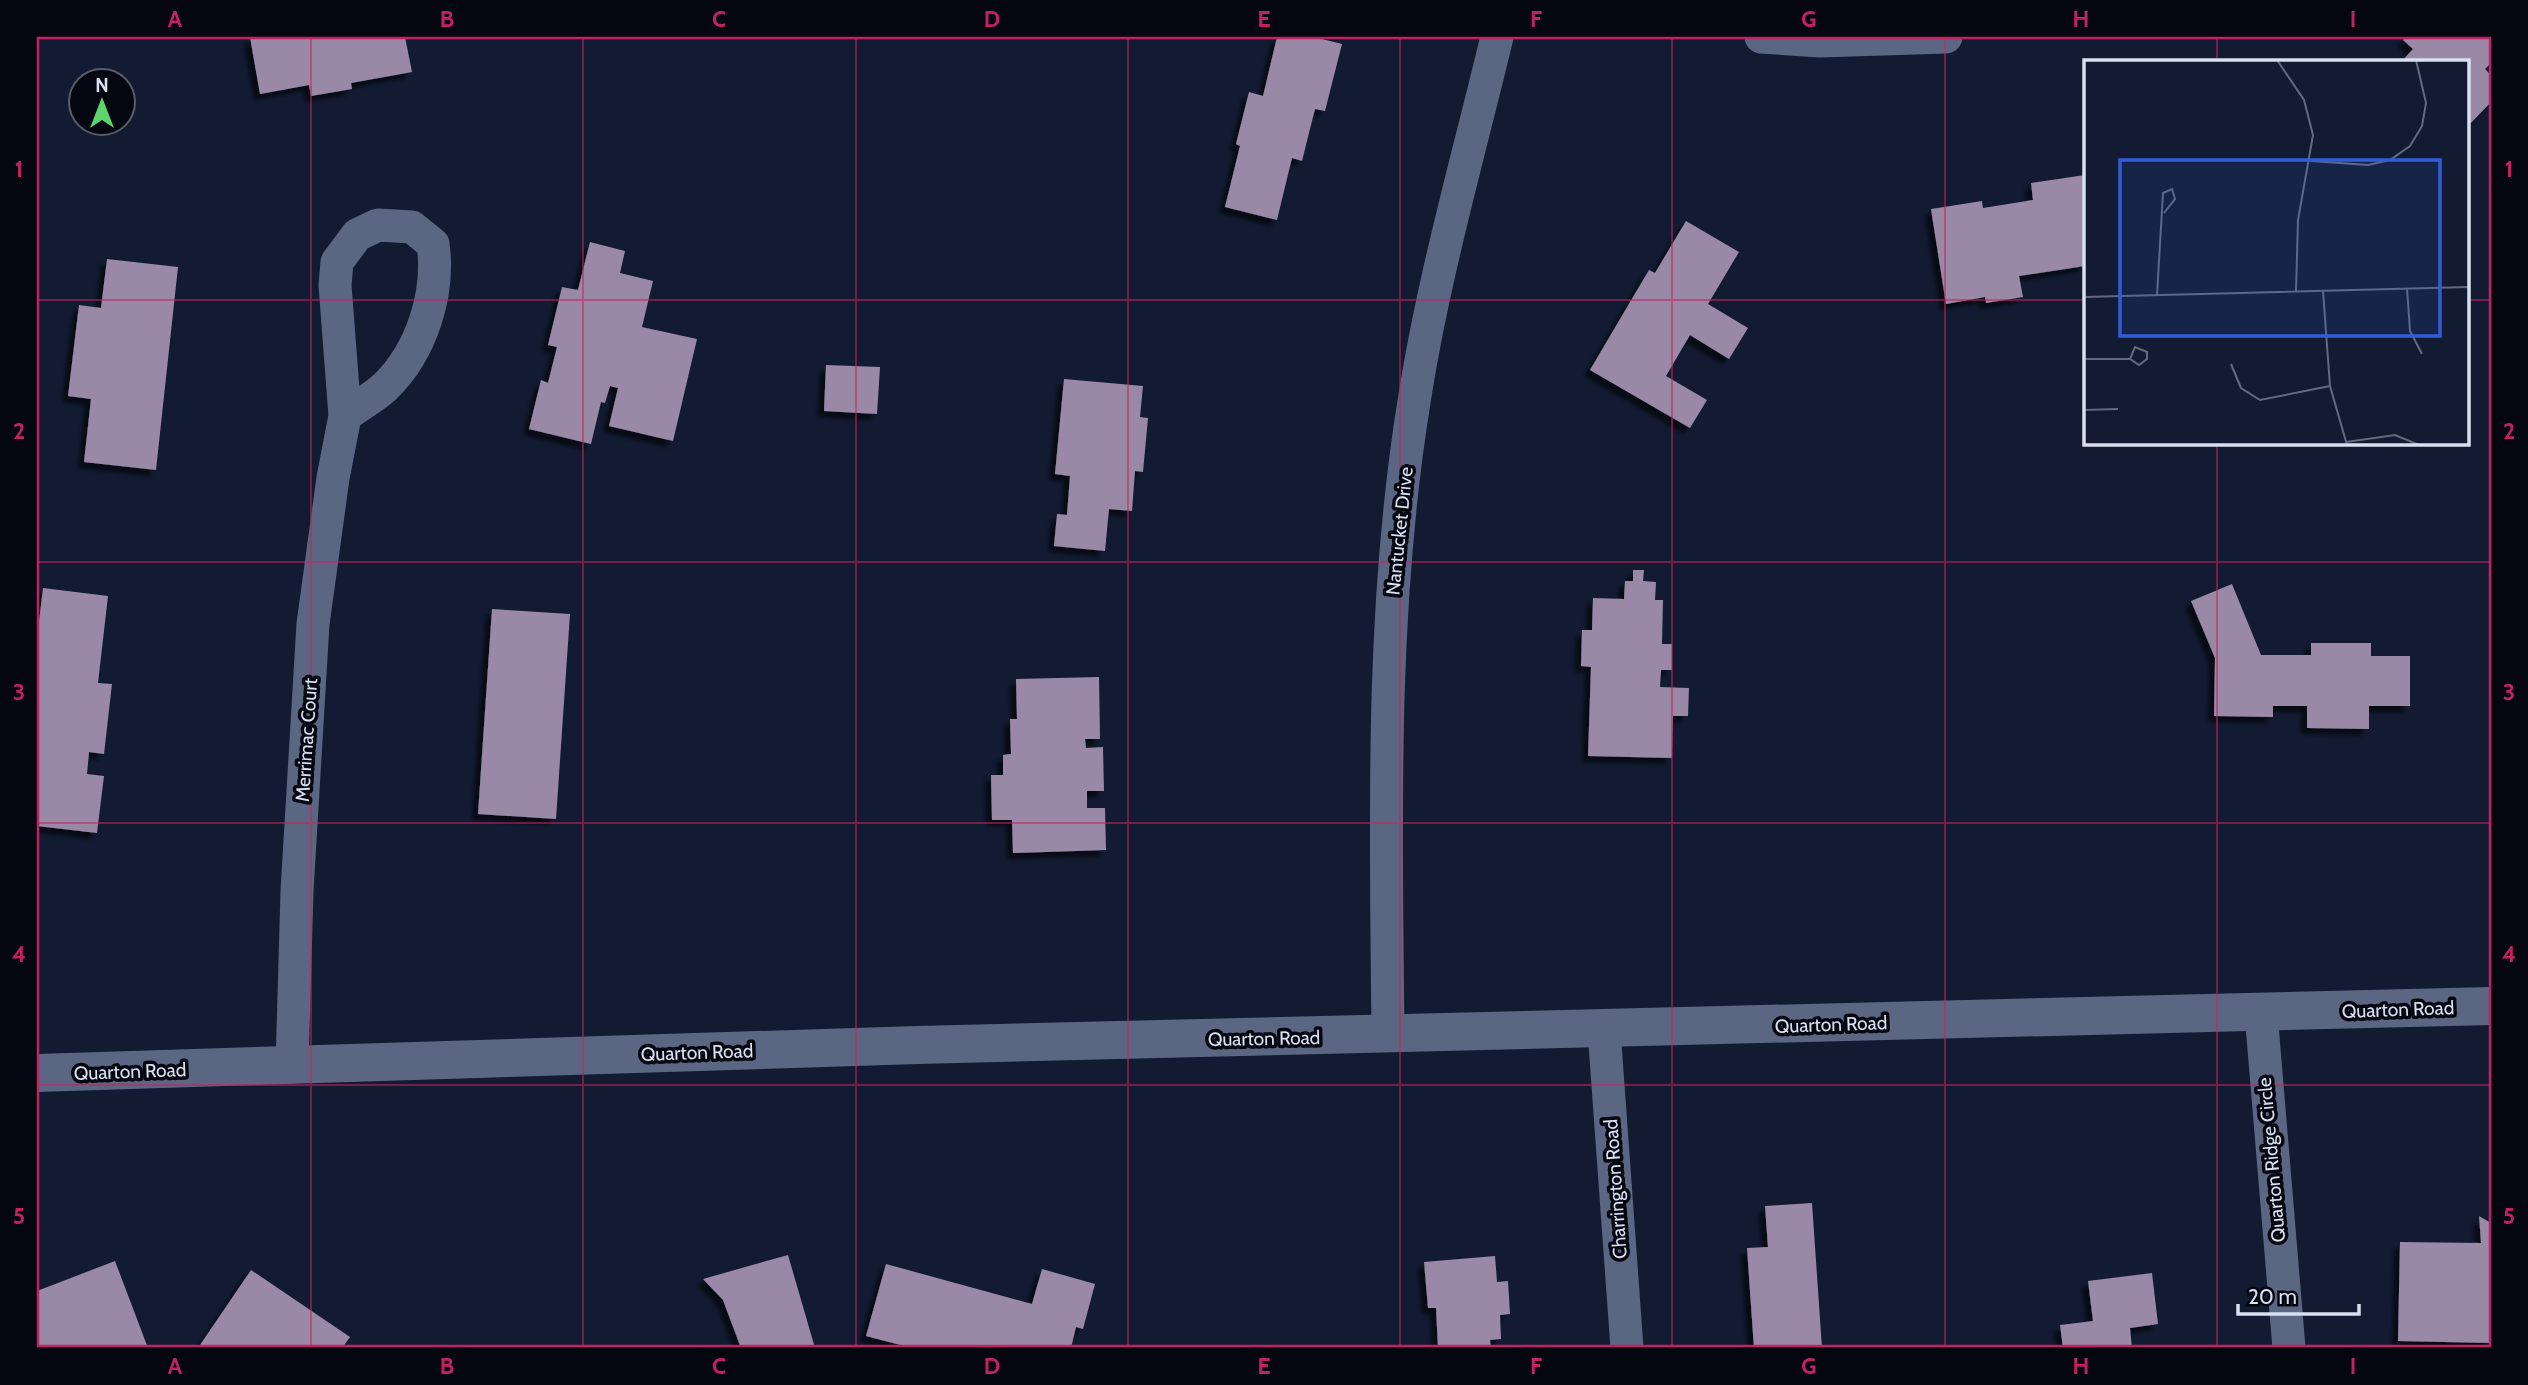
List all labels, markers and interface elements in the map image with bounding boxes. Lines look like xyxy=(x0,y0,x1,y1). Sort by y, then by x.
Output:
text: A xyxy=(168,5,183,33)
text: B xyxy=(440,5,454,33)
text: C xyxy=(712,5,726,33)
text: D xyxy=(984,5,1000,33)
text: E xyxy=(1257,5,1271,33)
text: F xyxy=(1530,5,1542,33)
text: G xyxy=(1801,5,1817,33)
text: H xyxy=(2073,5,2089,33)
text: I xyxy=(2350,5,2356,33)
inset map xyxy=(2084,60,2468,444)
north arrow xyxy=(66,66,136,136)
text: N xyxy=(95,74,109,97)
text: 1 xyxy=(15,155,23,183)
text: 1 xyxy=(2505,155,2513,183)
text: 2 xyxy=(13,417,25,445)
text: 2 xyxy=(2503,417,2515,445)
street label: Nantucket Drive xyxy=(1381,466,1418,596)
street label: Merrimac Court xyxy=(291,677,322,803)
text: 3 xyxy=(13,678,25,706)
text: 3 xyxy=(2503,678,2515,706)
text: 4 xyxy=(12,940,26,968)
text: 4 xyxy=(2502,940,2516,968)
street label: Quarton Road xyxy=(2341,996,2455,1023)
street label: Quarton Road xyxy=(1774,1011,1888,1038)
street label: Quarton Road xyxy=(1208,1026,1320,1051)
street label: Quarton Road xyxy=(640,1039,754,1066)
street label: Quarton Road xyxy=(73,1058,187,1085)
street label: Quarton Ridge Circle xyxy=(2253,1076,2290,1243)
street label: Charrington Road xyxy=(1599,1118,1632,1260)
text: 5 xyxy=(13,1202,25,1230)
text: 5 xyxy=(2503,1202,2515,1230)
scale bar xyxy=(2238,1273,2358,1317)
text: 20 m xyxy=(2248,1284,2297,1309)
text: A xyxy=(168,1352,183,1380)
text: B xyxy=(440,1352,454,1380)
text: C xyxy=(712,1352,726,1380)
text: D xyxy=(984,1352,1000,1380)
text: E xyxy=(1257,1352,1271,1380)
text: F xyxy=(1530,1352,1542,1380)
text: G xyxy=(1801,1352,1817,1380)
text: H xyxy=(2073,1352,2089,1380)
text: I xyxy=(2350,1352,2356,1380)

